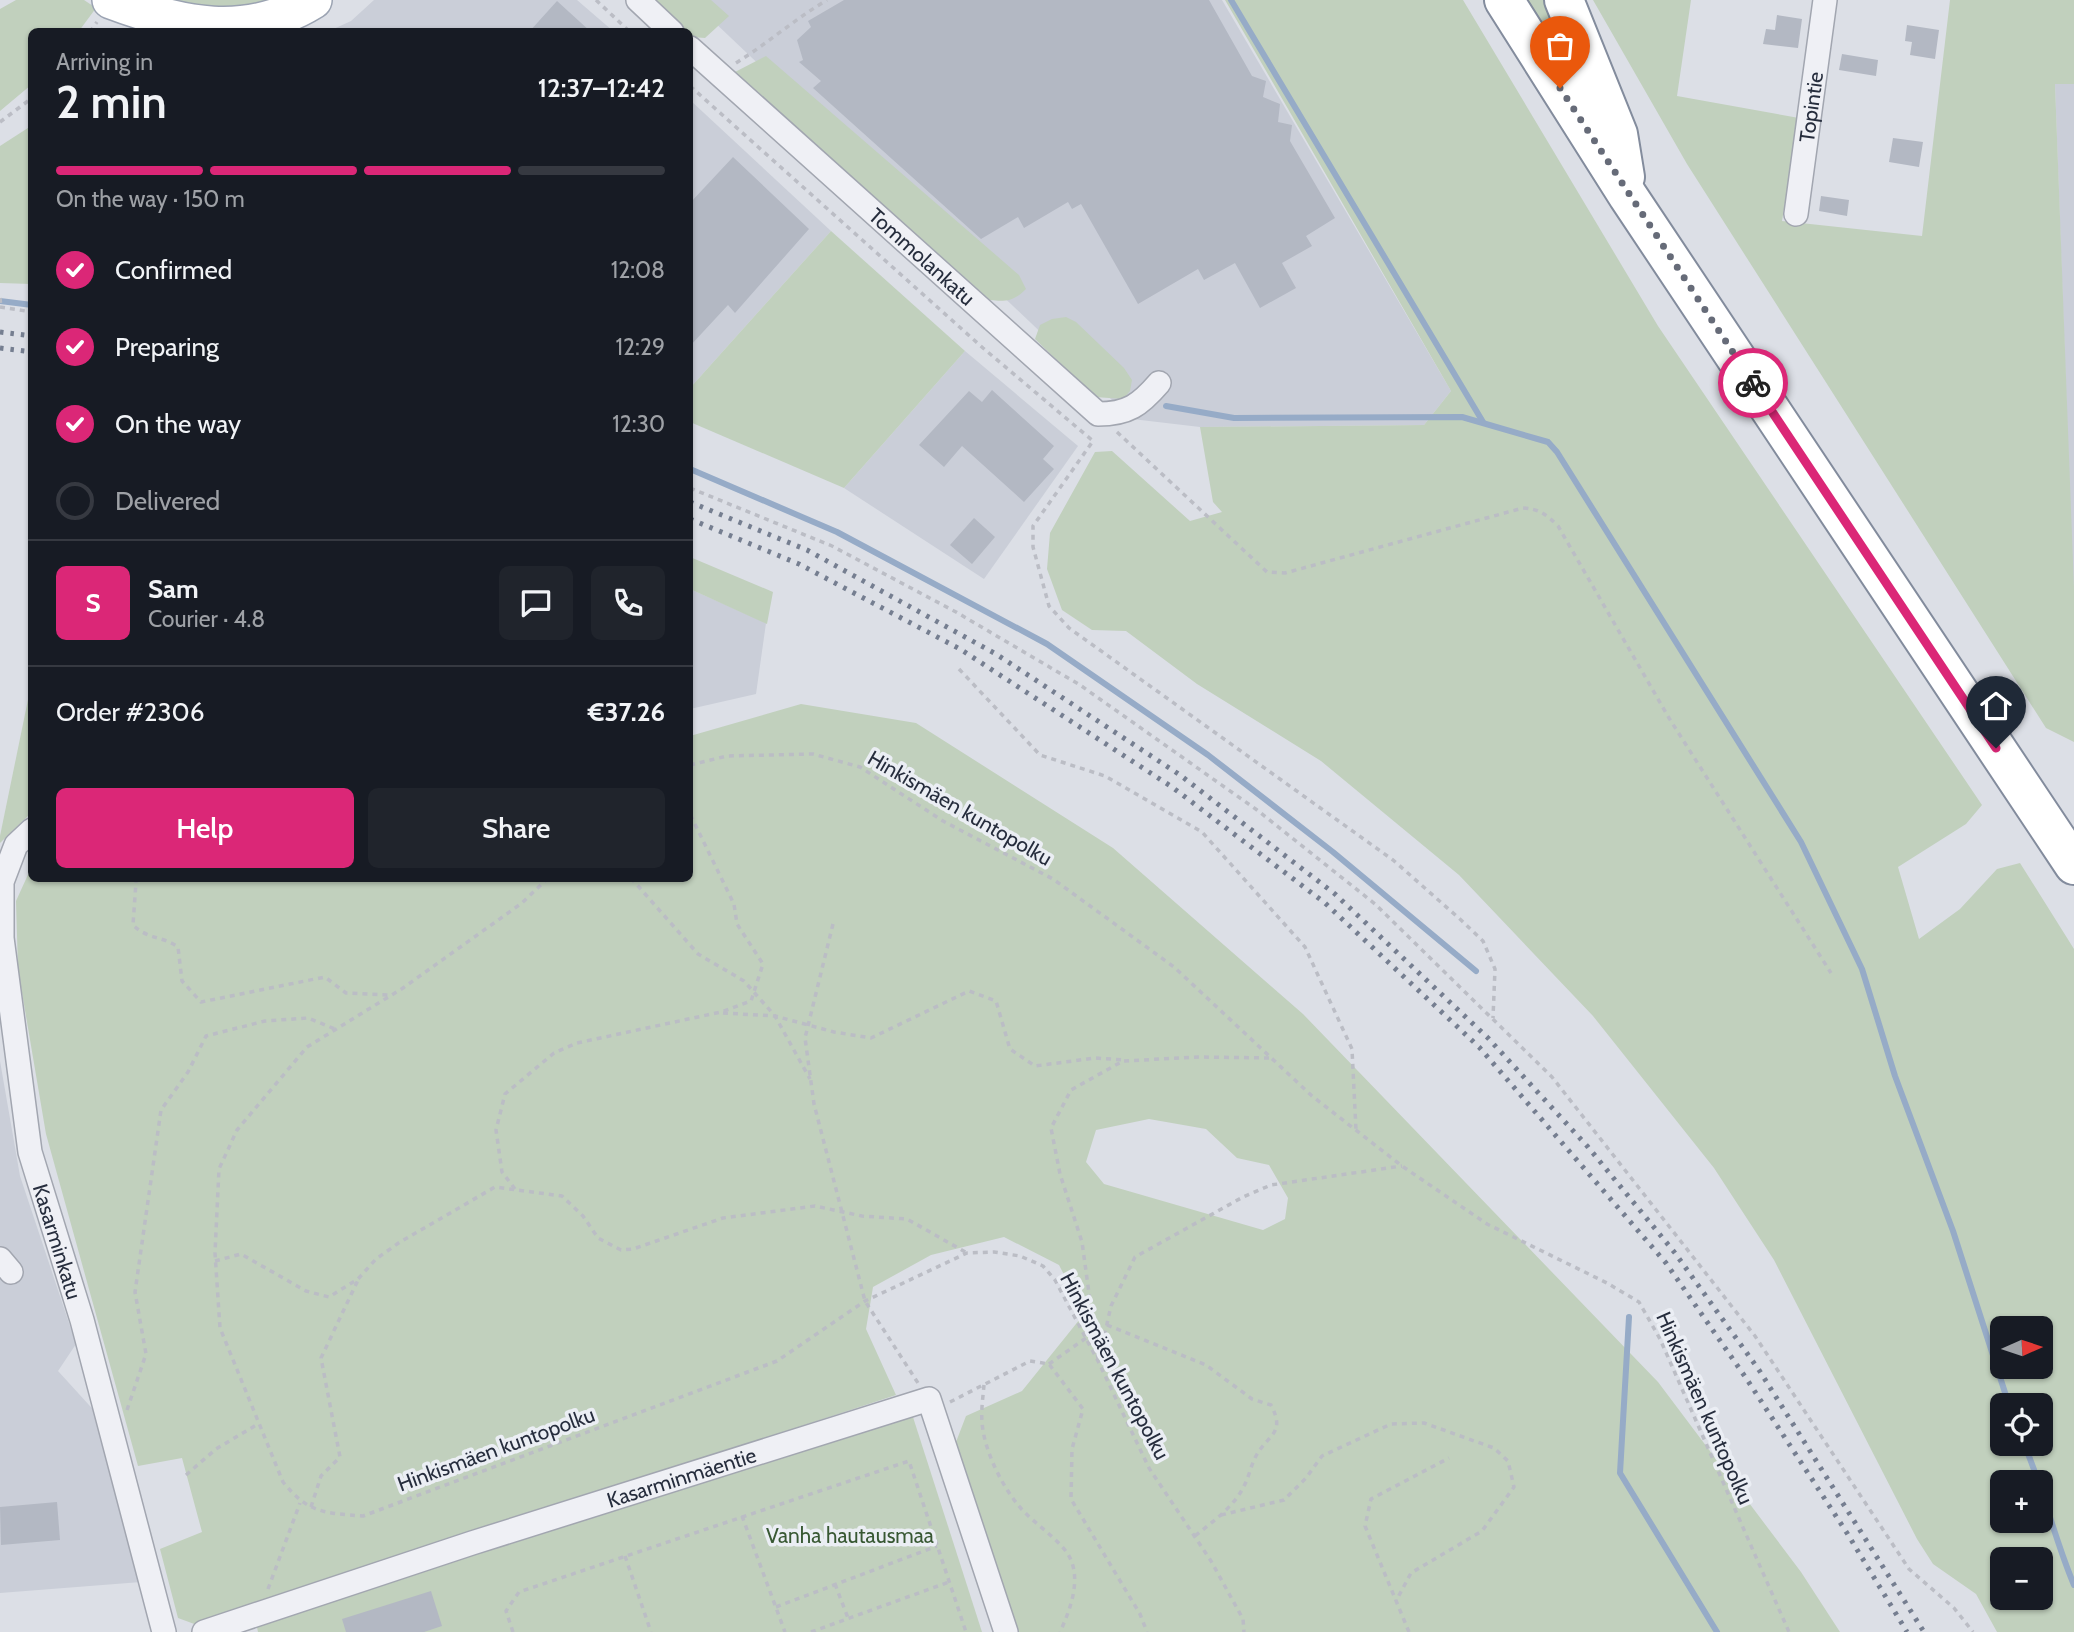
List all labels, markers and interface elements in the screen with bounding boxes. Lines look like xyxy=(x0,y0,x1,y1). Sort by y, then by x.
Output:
pin xyxy=(1530,16,1590,88)
icon: bag xyxy=(1541,27,1579,65)
text: Arriving in xyxy=(56,48,153,76)
street label: Topintie xyxy=(1793,70,1828,144)
text: 12:37–12:42 xyxy=(538,72,665,104)
text: 2 min xyxy=(56,74,167,130)
text: On the way · 150 m xyxy=(56,185,245,213)
street label: Tommolankatu xyxy=(864,202,980,310)
icon: check xyxy=(56,251,94,289)
text: Confirmed xyxy=(115,254,232,286)
text: 12:08 xyxy=(611,256,665,284)
icon: check xyxy=(56,328,94,366)
text: Preparing xyxy=(115,331,219,363)
text: 12:29 xyxy=(616,333,665,361)
courier xyxy=(1718,348,1788,418)
icon: bike xyxy=(1734,364,1772,402)
icon: check xyxy=(56,405,94,443)
text: On the way xyxy=(115,408,241,440)
text: 12:30 xyxy=(612,410,665,438)
text: Delivered xyxy=(115,485,220,517)
button: chat xyxy=(499,566,573,640)
button: phone xyxy=(591,566,665,640)
text: Sam xyxy=(148,573,199,605)
text: S xyxy=(85,587,101,619)
text: Courier · 4.8 xyxy=(148,605,265,633)
pin xyxy=(1966,676,2026,748)
icon: home xyxy=(1977,687,2015,725)
text: Order #2306 xyxy=(56,696,204,728)
text: €37.26 xyxy=(588,696,665,728)
street label: Hinkismäen kuntopolku xyxy=(864,745,1056,871)
button: Help xyxy=(56,788,354,868)
button: Share xyxy=(368,788,665,868)
street label: Kasarminkatu xyxy=(28,1181,87,1302)
street label: Hinkismäen kuntopolku xyxy=(1055,1268,1175,1464)
street label: Hinkismäen kuntopolku xyxy=(1651,1308,1759,1508)
north arrow xyxy=(1990,1316,2053,1379)
map controls xyxy=(1990,1316,2053,1610)
button: locate xyxy=(1990,1393,2053,1456)
street label: Hinkismäen kuntopolku xyxy=(394,1402,598,1496)
street label: Kasarminmäentie xyxy=(604,1442,759,1512)
button: + xyxy=(1990,1470,2053,1533)
park label: Vanha hautausmaa xyxy=(766,1523,934,1548)
button: − xyxy=(1990,1547,2053,1610)

